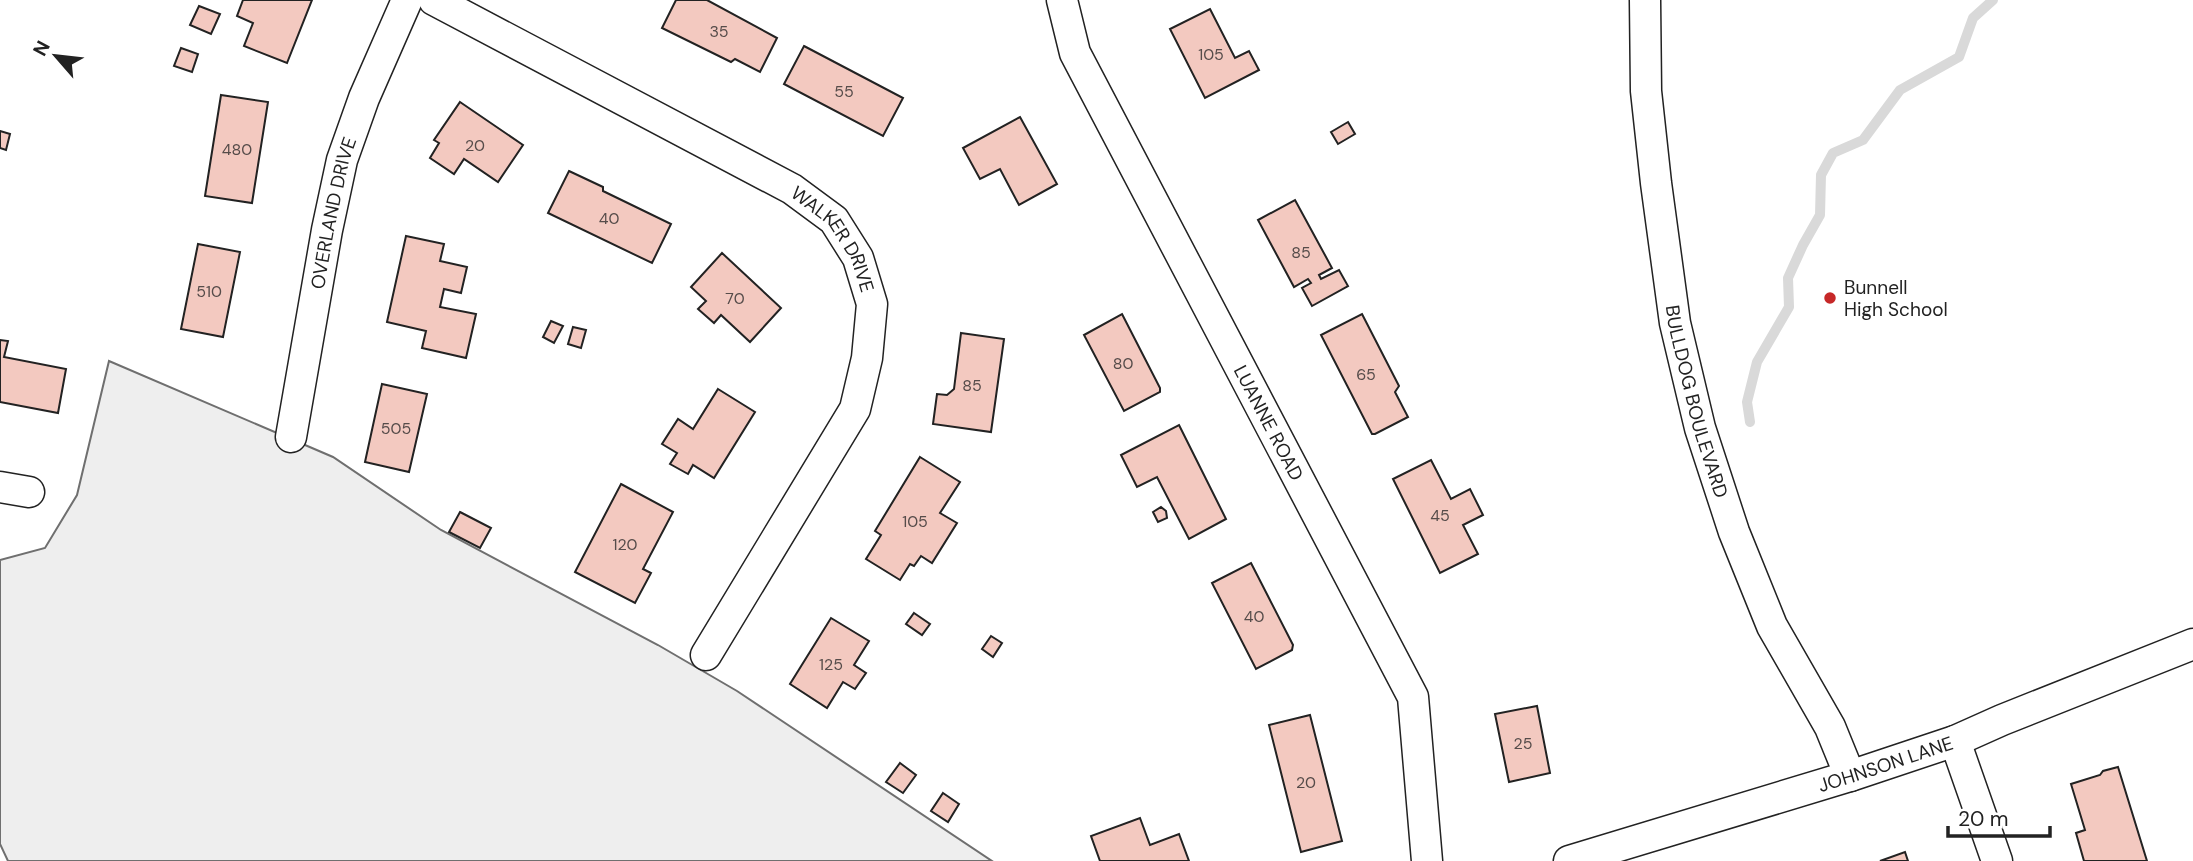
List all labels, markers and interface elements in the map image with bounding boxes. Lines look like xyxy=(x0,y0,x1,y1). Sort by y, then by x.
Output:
north arrow xyxy=(21,21,91,91)
house number: 35 xyxy=(709,21,729,42)
text: N xyxy=(27,36,56,60)
house number: 105 xyxy=(1198,44,1224,65)
house number: 55 xyxy=(834,81,854,102)
street label: OVERLAND DRIVE xyxy=(304,133,362,291)
house number: 20 xyxy=(465,135,485,156)
house number: 480 xyxy=(222,139,252,160)
street label: WALKER DRIVE xyxy=(786,180,880,295)
house number: 40 xyxy=(599,208,619,229)
house number: 85 xyxy=(1291,242,1311,263)
place label: Bunnell High School xyxy=(1844,275,1948,322)
house number: 510 xyxy=(196,281,222,302)
house number: 70 xyxy=(725,288,745,309)
marker: Bunnell High School xyxy=(1822,290,1838,306)
street label: BULLDOG BOULEVARD xyxy=(1660,303,1734,501)
house number: 80 xyxy=(1113,353,1133,374)
street label: LUANNE ROAD xyxy=(1228,361,1310,485)
house number: 65 xyxy=(1356,364,1376,385)
house number: 85 xyxy=(962,375,982,396)
house number: 505 xyxy=(381,418,411,439)
house number: 45 xyxy=(1430,505,1450,526)
house number: 105 xyxy=(902,511,928,532)
house number: 120 xyxy=(613,534,638,555)
house number: 40 xyxy=(1244,606,1264,627)
house number: 125 xyxy=(819,654,843,675)
street label: JOHNSON LANE xyxy=(1815,730,1956,798)
house number: 25 xyxy=(1514,733,1532,754)
house number: 20 xyxy=(1296,772,1316,793)
scale bar xyxy=(1948,794,2050,838)
text: 20 m xyxy=(1958,805,2009,833)

